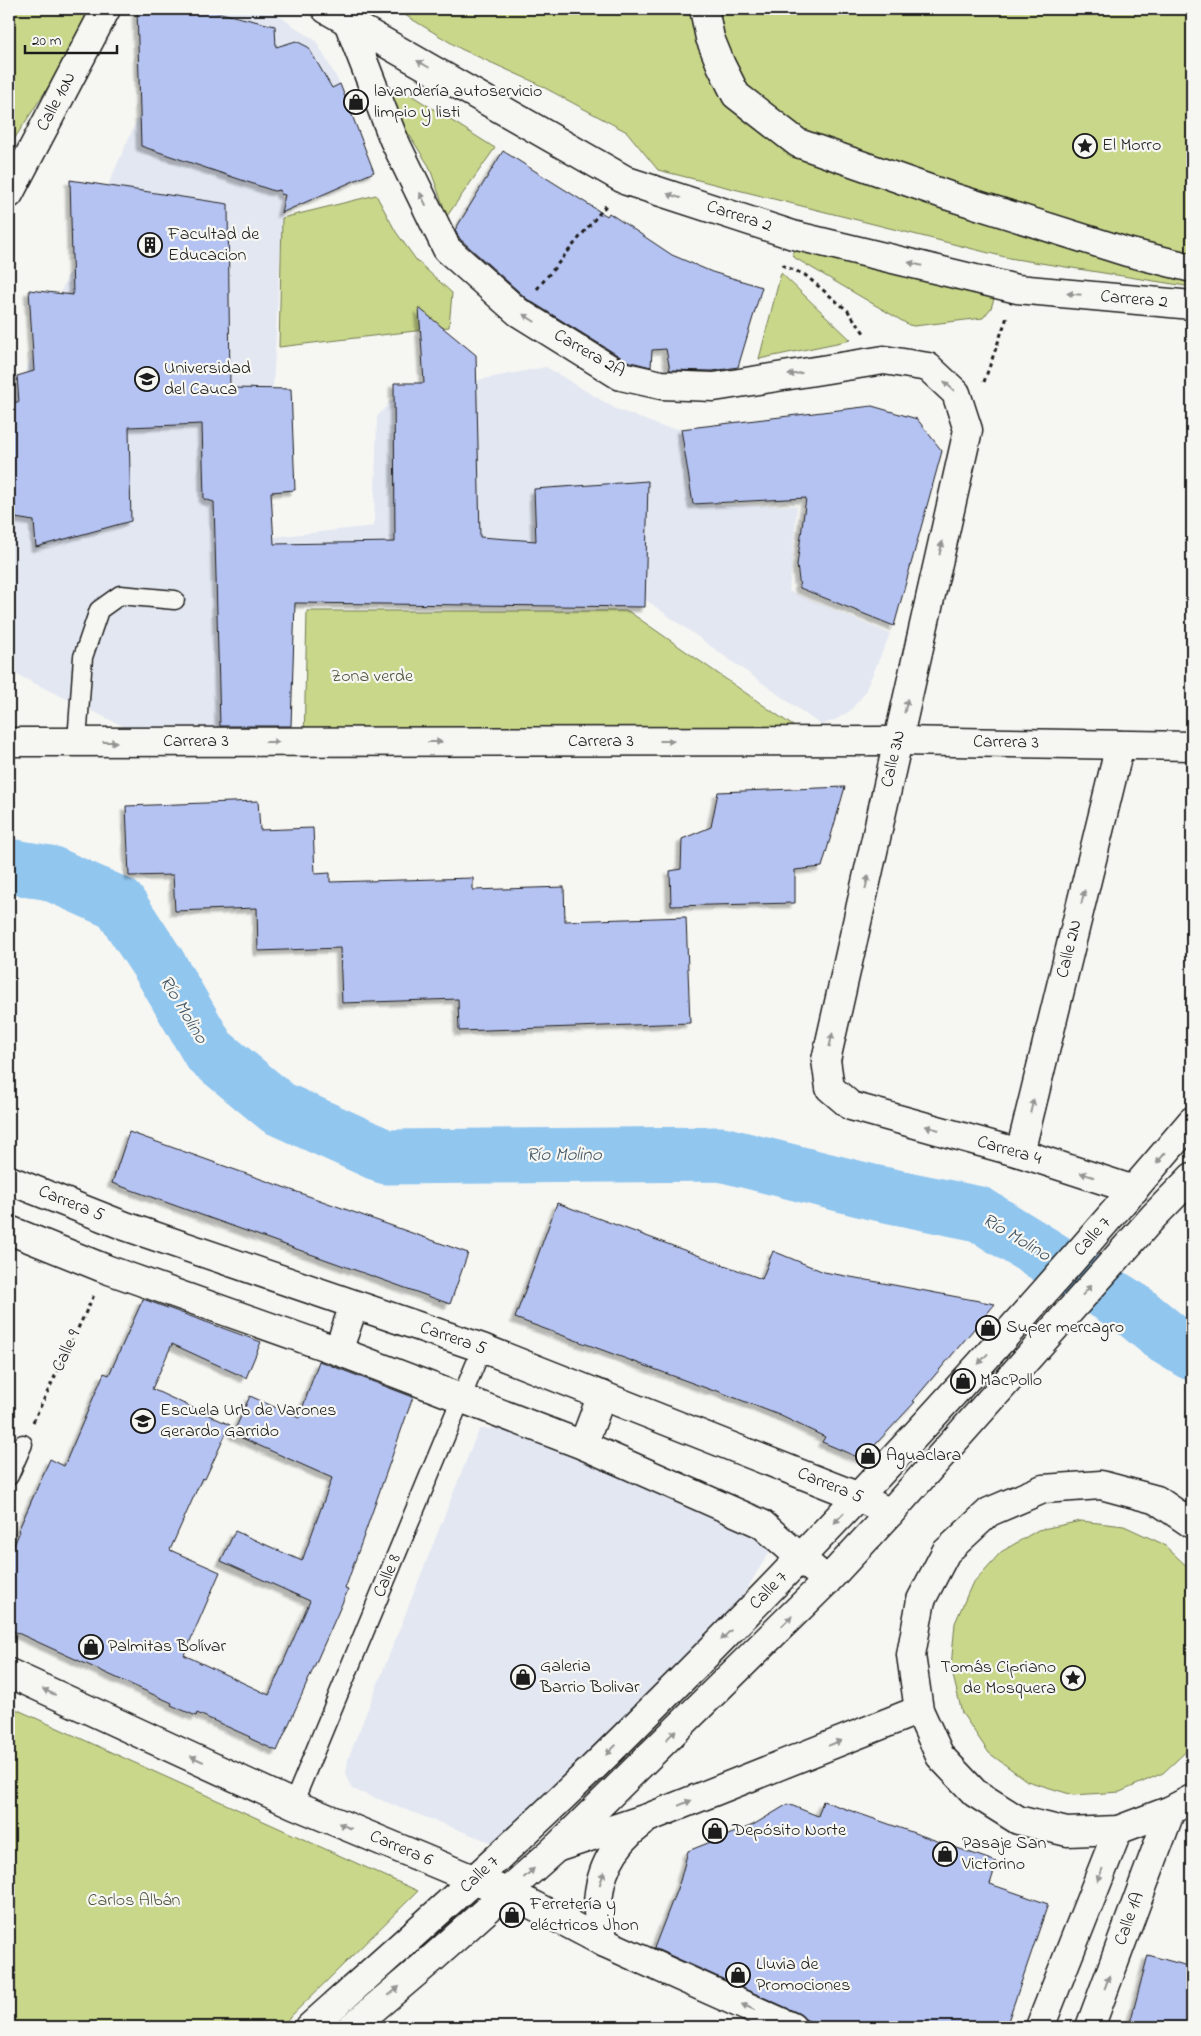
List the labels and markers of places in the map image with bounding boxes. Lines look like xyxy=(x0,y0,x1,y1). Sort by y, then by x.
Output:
place label: lavandería autoservicio limpio y listi xyxy=(374,79,542,126)
shop icon: lavandería autoservicio limpio y listi xyxy=(343,89,369,115)
place icon: El Morro xyxy=(1072,133,1098,159)
place label: El Morro xyxy=(1102,133,1161,159)
place label: Facultad de Educacion xyxy=(167,222,260,269)
building icon: Facultad de Educacion xyxy=(137,232,163,258)
place label: Universidad del Cauca xyxy=(164,356,251,403)
school or university icon: Universidad del Cauca xyxy=(134,366,160,392)
shop icon: Super mercagro xyxy=(975,1315,1001,1341)
place label: Super mercagro xyxy=(1006,1315,1124,1342)
shop icon: MacPollo xyxy=(950,1368,976,1394)
place label: MacPollo xyxy=(980,1368,1042,1394)
place label: Escuela Urb de Varones Gerardo Garrido xyxy=(160,1398,336,1445)
school or university icon: Escuela Urb de Varones Gerardo Garrido xyxy=(130,1408,156,1434)
shop icon: Aguaclara xyxy=(855,1443,881,1469)
place label: Aguaclara xyxy=(886,1443,961,1470)
shop icon: Palmitas Bolívar xyxy=(78,1634,104,1660)
place label: Palmitas Bolívar xyxy=(108,1634,227,1660)
place label: Galeria Barrio Bolivar xyxy=(539,1654,640,1701)
place label: Tomás Cipriano de Mosquera xyxy=(941,1655,1056,1702)
shop icon: Galeria Barrio Bolivar xyxy=(510,1664,536,1690)
place icon: Tomás Cipriano de Mosquera xyxy=(1060,1665,1086,1691)
shop icon: Depósito Norte xyxy=(702,1818,728,1844)
place label: Depósito Norte xyxy=(731,1818,847,1844)
place label: Pasaje San Victorino xyxy=(961,1831,1046,1878)
shop icon: Pasaje San Victorino xyxy=(932,1841,958,1867)
place label: Ferretería y eléctricos Jhon xyxy=(529,1892,639,1939)
shop icon: Ferretería y eléctricos Jhon xyxy=(499,1902,525,1928)
place label: Lluvia de Promociones xyxy=(756,1952,850,1999)
shop icon: Lluvia de Promociones xyxy=(725,1962,751,1988)

